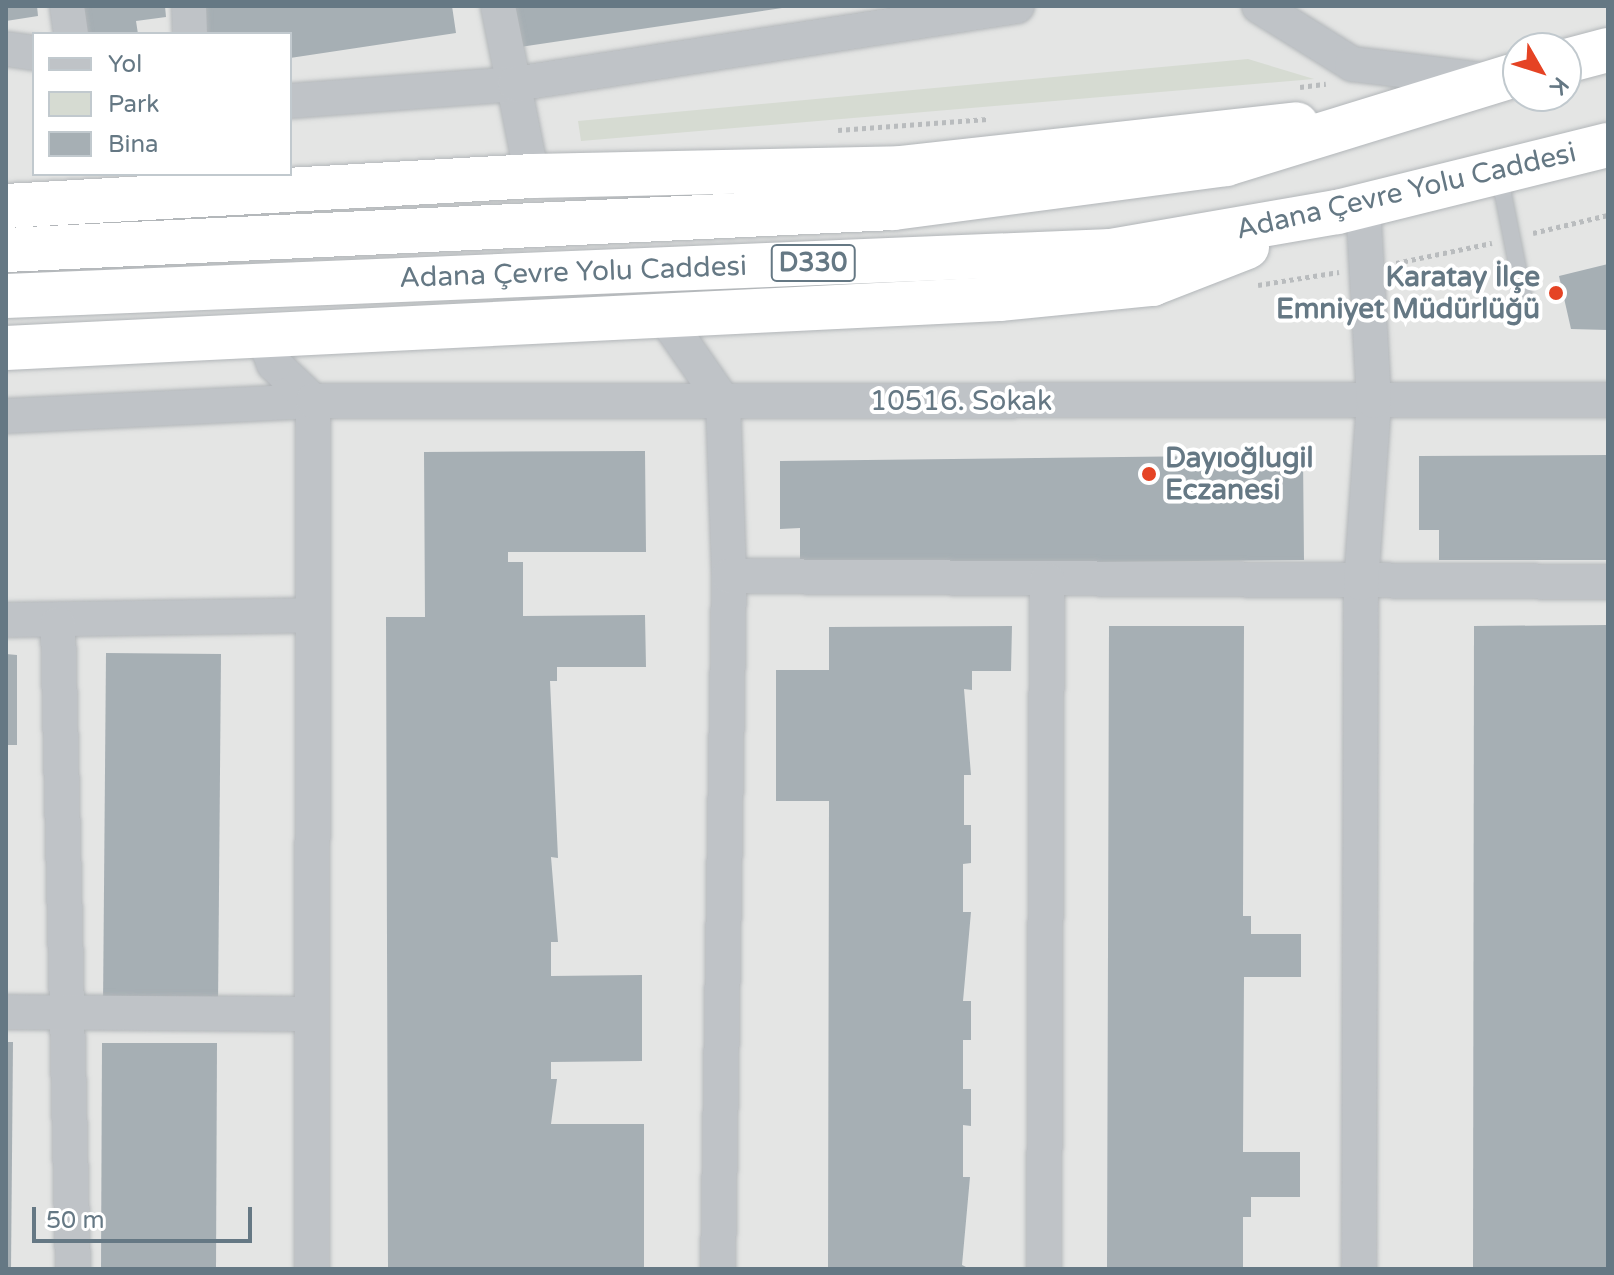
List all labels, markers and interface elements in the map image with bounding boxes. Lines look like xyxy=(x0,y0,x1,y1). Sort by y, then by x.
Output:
legend xyxy=(32,32,292,176)
north arrow xyxy=(1502,32,1582,112)
text: Yol xyxy=(108,50,142,79)
text: K xyxy=(1544,72,1574,100)
text: Park xyxy=(108,90,159,119)
text: Bina xyxy=(108,130,159,159)
street label: Adana Çevre Yolu Caddesi xyxy=(1233,135,1579,247)
road number: D330 xyxy=(769,241,857,285)
street label: Adana Çevre Yolu Caddesi xyxy=(399,249,747,295)
place label: Karatay İlçe Emniyet Müdürlüğü xyxy=(1276,260,1540,326)
marker: Karatay İlçe Emniyet Müdürlüğü xyxy=(1547,284,1565,302)
street label: 10516. Sokak xyxy=(870,384,1052,418)
place label: Dayıoğlugil Eczanesi xyxy=(1165,441,1314,507)
marker: Dayıoğlugil Eczanesi xyxy=(1140,465,1158,483)
scale bar xyxy=(36,1191,256,1241)
text: 50 m xyxy=(46,1206,104,1235)

